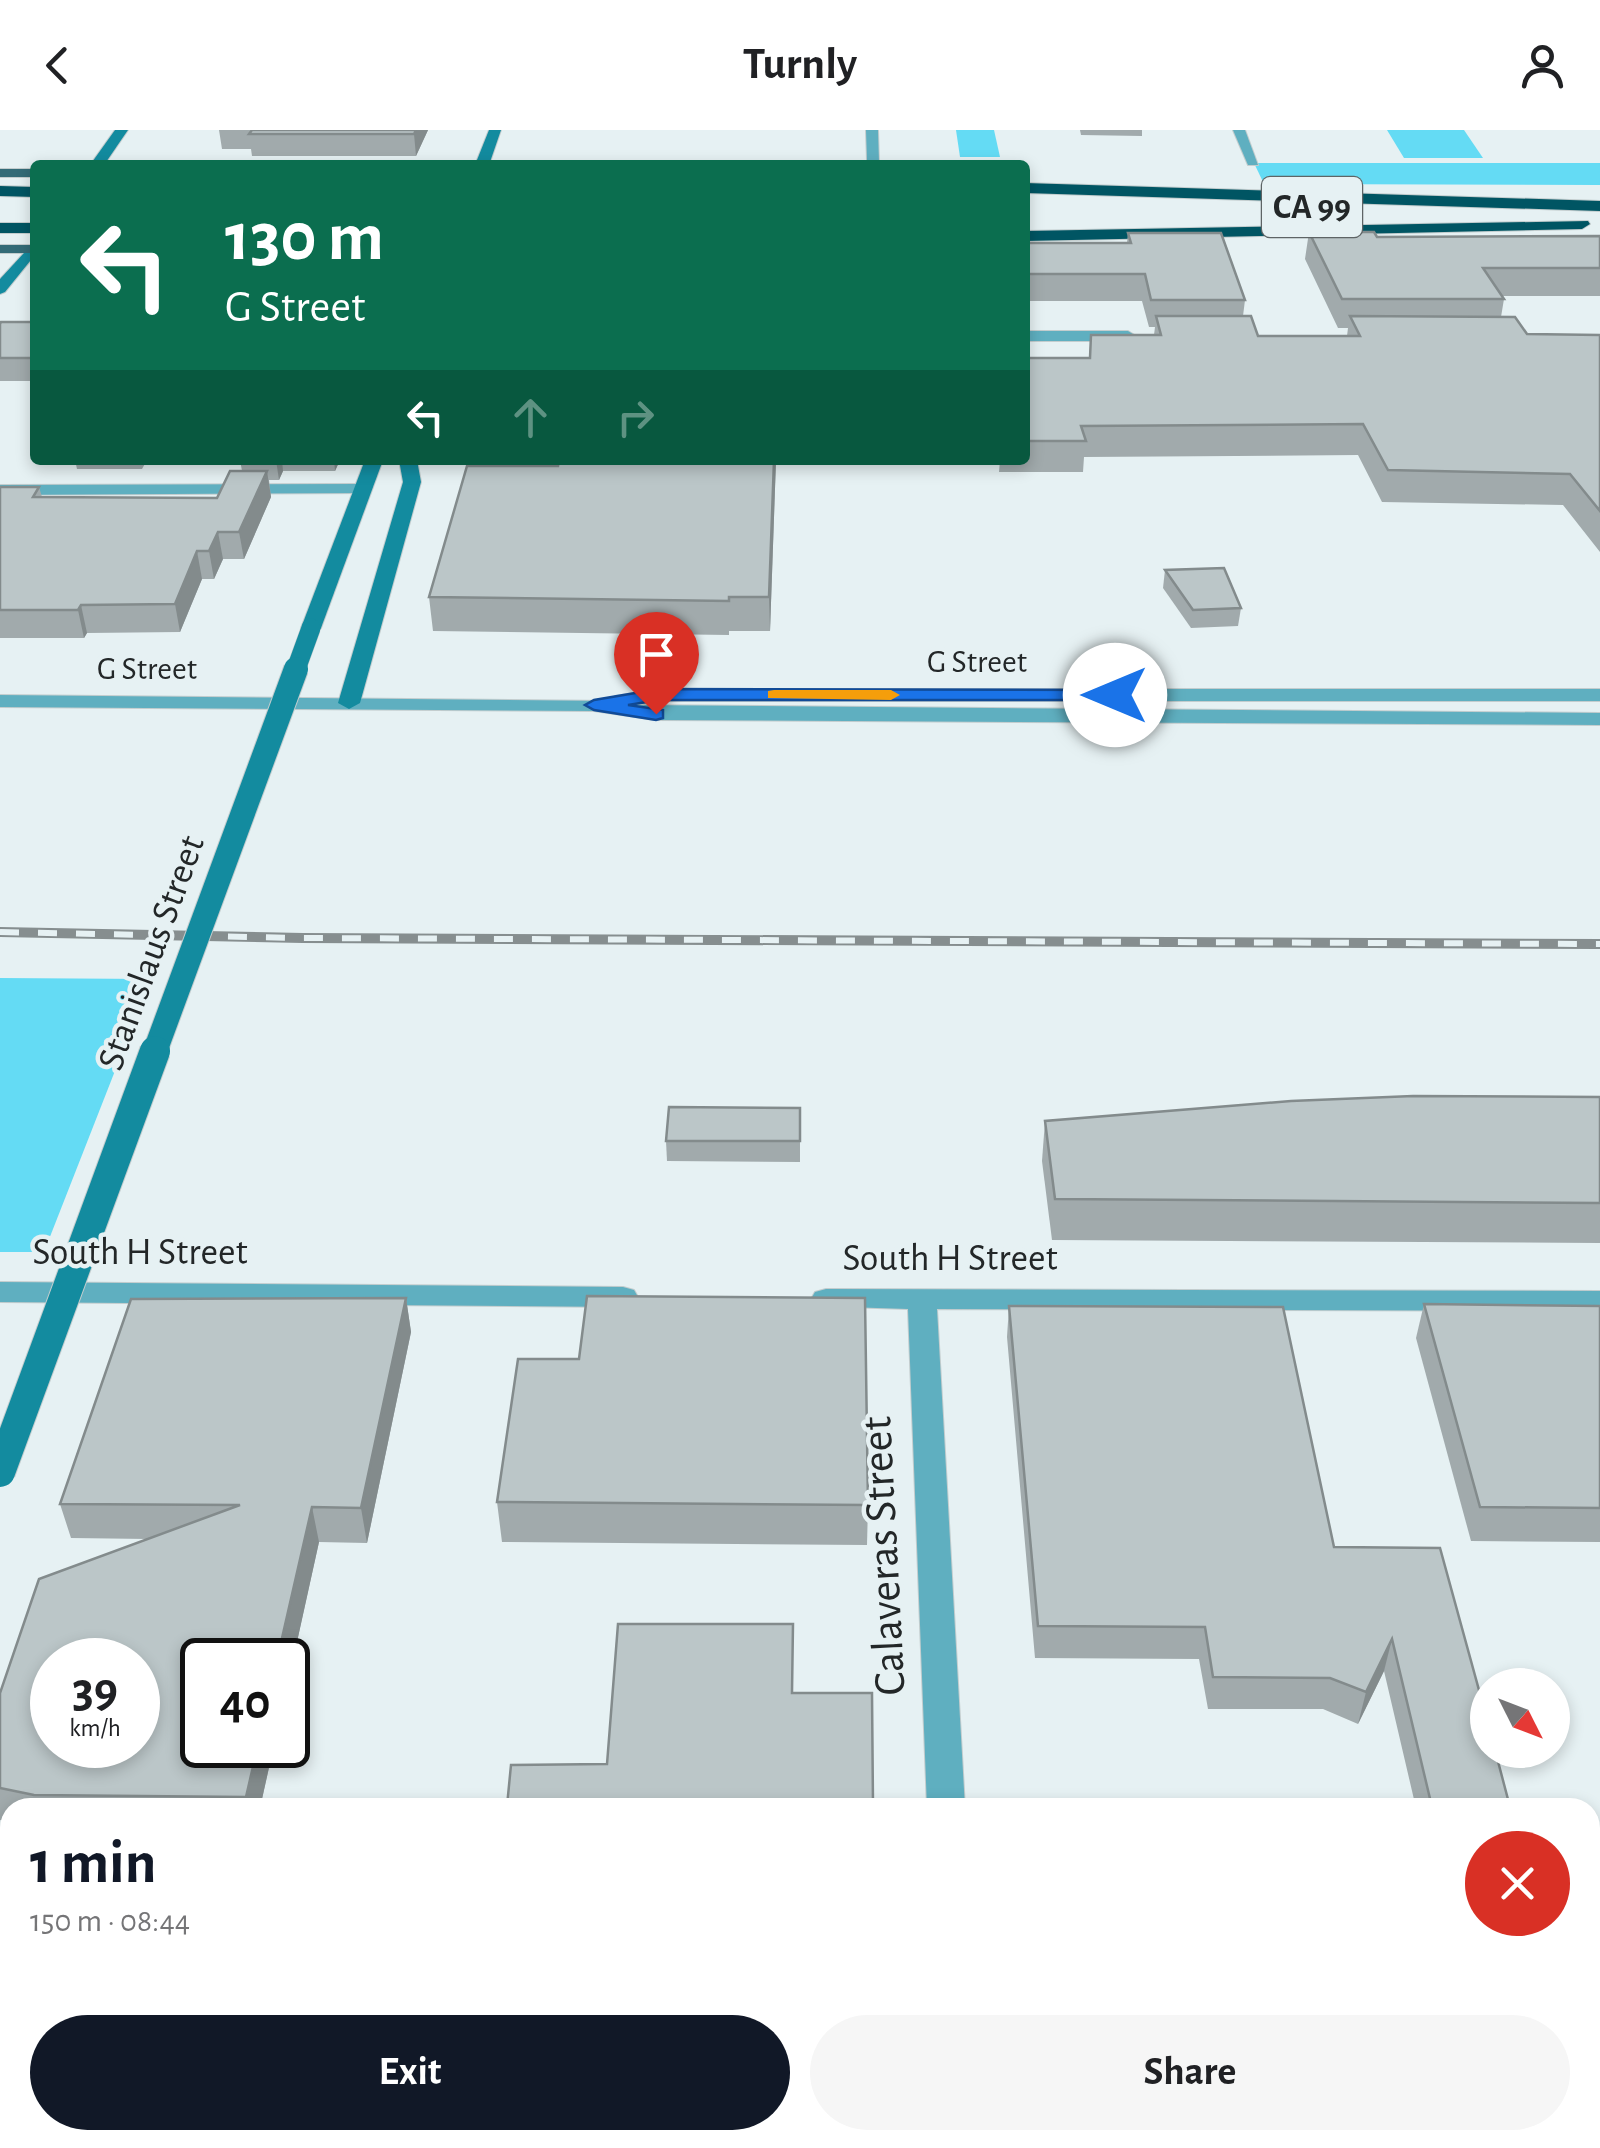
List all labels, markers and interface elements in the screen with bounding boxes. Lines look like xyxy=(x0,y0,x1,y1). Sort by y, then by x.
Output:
icon: back xyxy=(30,38,85,93)
icon: person xyxy=(1515,38,1570,93)
text: Turnly xyxy=(743,42,857,87)
road number: CA 99 xyxy=(1262,177,1362,237)
icon: left xyxy=(60,200,190,330)
text: 130 m xyxy=(225,203,384,273)
text: G Street xyxy=(225,285,365,330)
icon: left xyxy=(398,390,453,445)
icon: ahead xyxy=(503,390,558,445)
icon: right xyxy=(608,390,663,445)
pin xyxy=(614,612,699,715)
icon: arrive xyxy=(629,627,684,682)
position arrow xyxy=(1063,643,1167,747)
street label: G Street xyxy=(927,646,1027,678)
street label: G Street xyxy=(97,653,197,685)
street label: Stanislaus Street xyxy=(92,831,212,1075)
street label: South H Street xyxy=(32,1234,248,1272)
street label: South H Street xyxy=(842,1240,1058,1278)
street label: Calaveras Street xyxy=(854,1415,914,1697)
speed limit sign: 40 xyxy=(180,1638,310,1768)
text: 39 xyxy=(72,1666,118,1716)
north arrow xyxy=(1470,1668,1570,1768)
map controls xyxy=(1470,1668,1570,1768)
text: km/h xyxy=(69,1716,121,1741)
button: close xyxy=(1465,1831,1570,1936)
text: 1 min xyxy=(30,1834,156,1894)
text: 150 m · 08:44 xyxy=(30,1905,190,1937)
button: Exit xyxy=(30,2015,790,2130)
button: Share xyxy=(810,2015,1570,2130)

